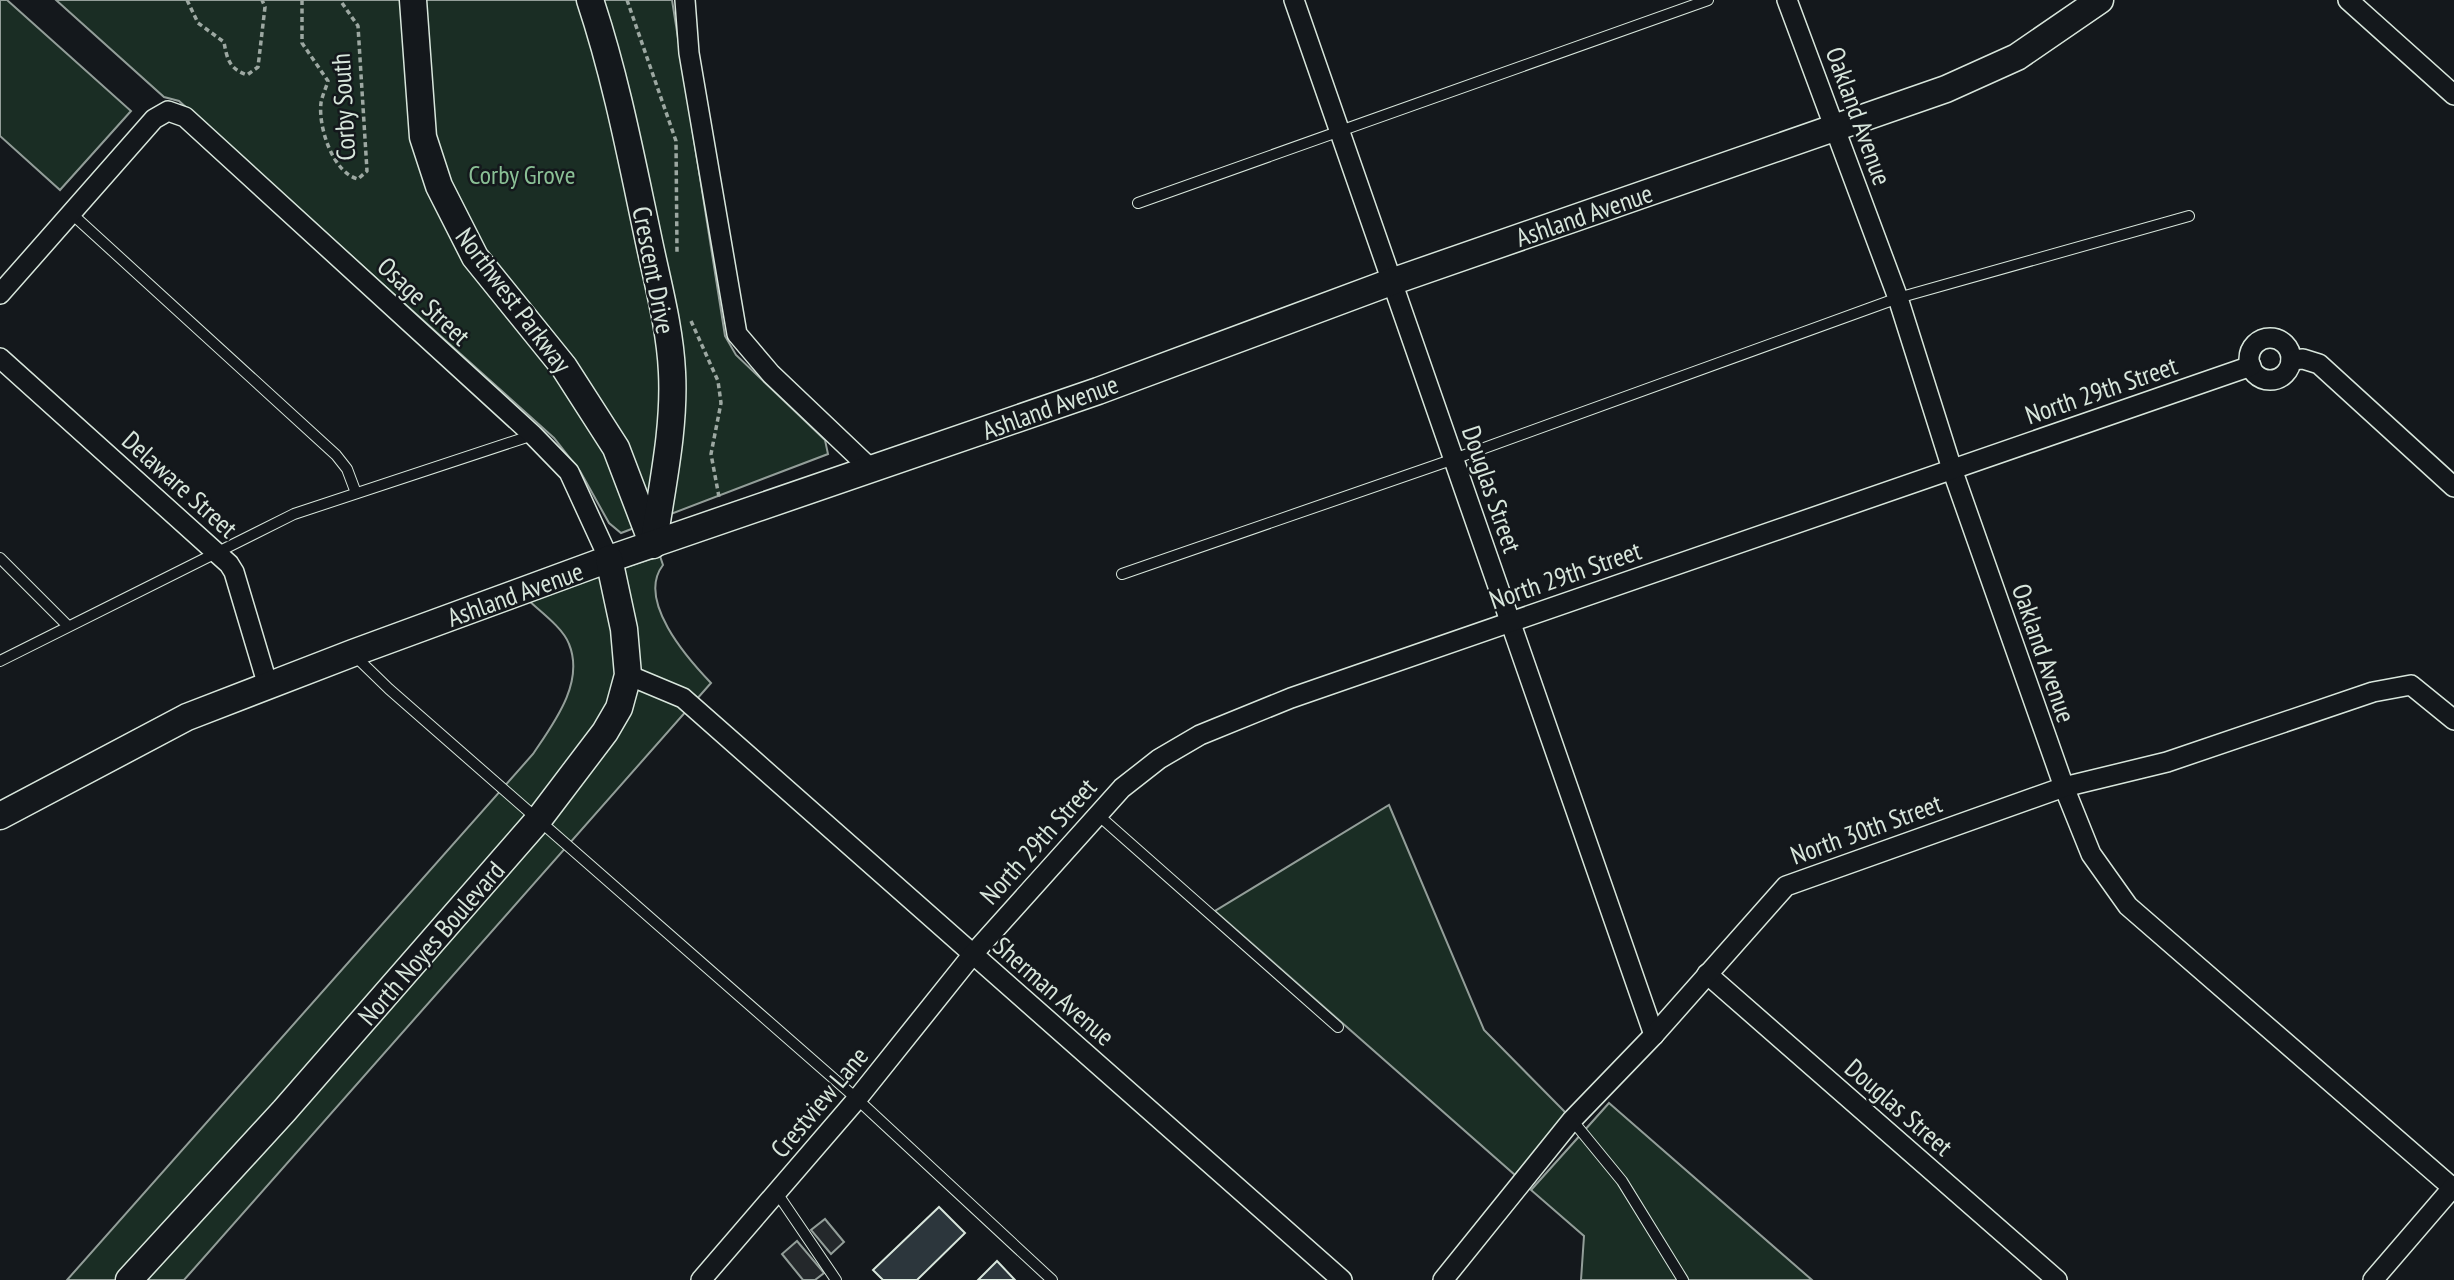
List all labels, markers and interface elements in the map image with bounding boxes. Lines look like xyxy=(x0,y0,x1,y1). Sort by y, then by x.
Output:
street label: Oakland Avenue xyxy=(1819,42,1899,190)
street label: Corby South xyxy=(324,53,362,161)
park label: Corby Grove xyxy=(469,158,575,191)
street label: Ashland Avenue xyxy=(1511,176,1657,254)
street label: Crescent Drive xyxy=(625,203,683,337)
street label: Northwest Parkway xyxy=(449,221,579,379)
street label: Osage Street xyxy=(371,250,477,352)
street label: North 29th Street xyxy=(2021,349,2181,431)
street label: Ashland Avenue xyxy=(978,367,1122,447)
street label: Douglas Street xyxy=(1455,421,1529,557)
street label: Delaware Street xyxy=(116,424,244,544)
street label: North 29th Street xyxy=(1485,534,1645,616)
street label: Ashland Avenue xyxy=(443,554,587,634)
street label: Oakland Avenue xyxy=(2005,579,2083,727)
street label: North 29th Street xyxy=(973,771,1103,911)
street label: North 30th Street xyxy=(1786,786,1946,872)
street label: North Noyes Boulevard xyxy=(351,854,511,1032)
street label: Sherman Avenue xyxy=(987,929,1121,1053)
street label: Crestview Lane xyxy=(763,1040,875,1164)
street label: Douglas Street xyxy=(1838,1051,1960,1163)

